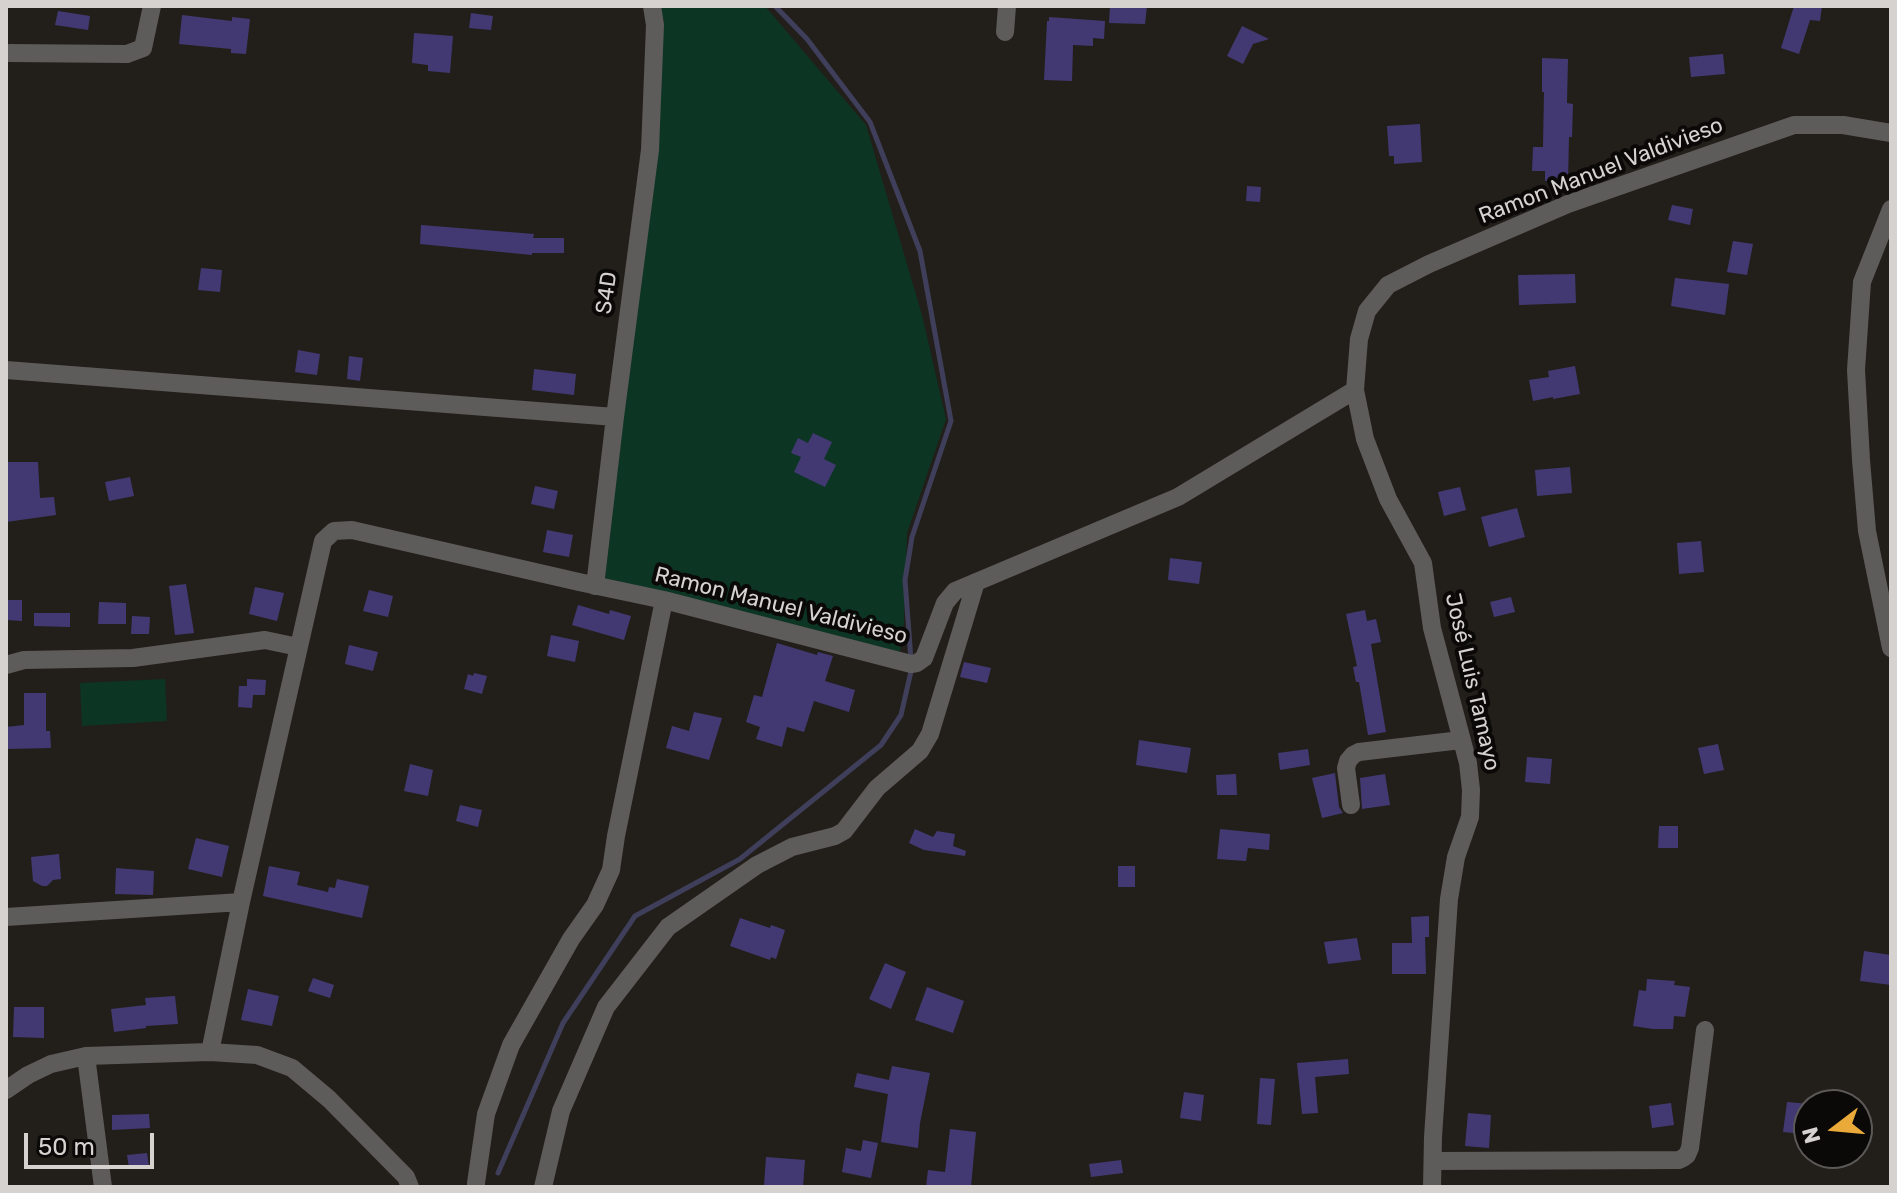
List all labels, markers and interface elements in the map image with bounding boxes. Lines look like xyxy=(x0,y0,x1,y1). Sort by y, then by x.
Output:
street label: Ramon Manuel Valdivieso xyxy=(1475,112,1727,230)
street label: S4D xyxy=(591,270,623,316)
street label: Ramon Manuel Valdivieso xyxy=(652,562,910,650)
street label: José Luis Tamayo xyxy=(1439,591,1505,773)
north arrow xyxy=(1793,1089,1873,1169)
scale bar xyxy=(28,1117,158,1167)
text: N xyxy=(1796,1124,1827,1147)
text: 50 m xyxy=(38,1133,95,1161)

